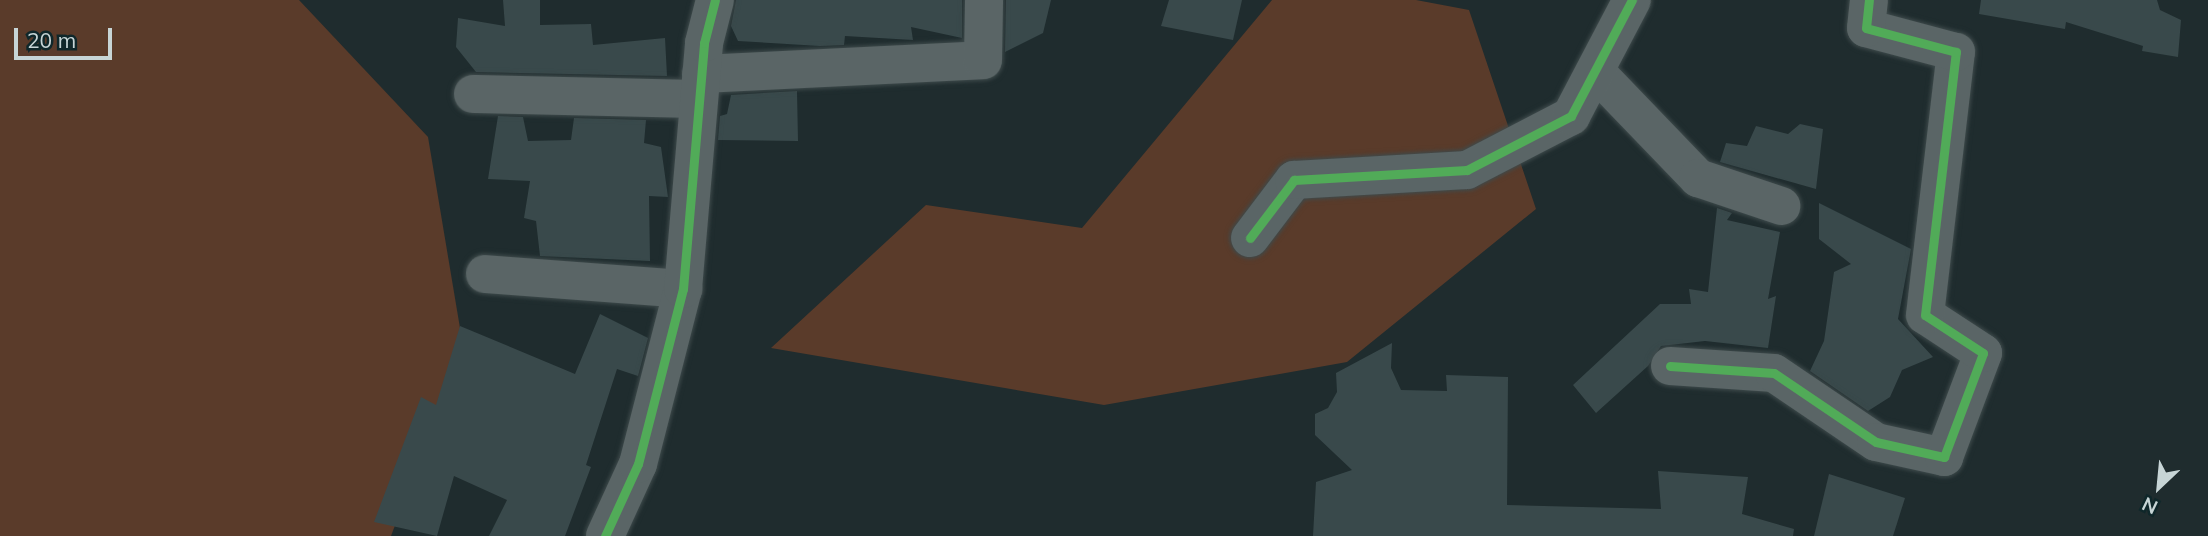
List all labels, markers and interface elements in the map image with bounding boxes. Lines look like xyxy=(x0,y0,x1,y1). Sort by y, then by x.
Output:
scale bar xyxy=(18,14,116,58)
text: 20 m xyxy=(27,27,76,53)
north arrow xyxy=(2124,452,2194,522)
text: N xyxy=(2138,492,2162,520)

